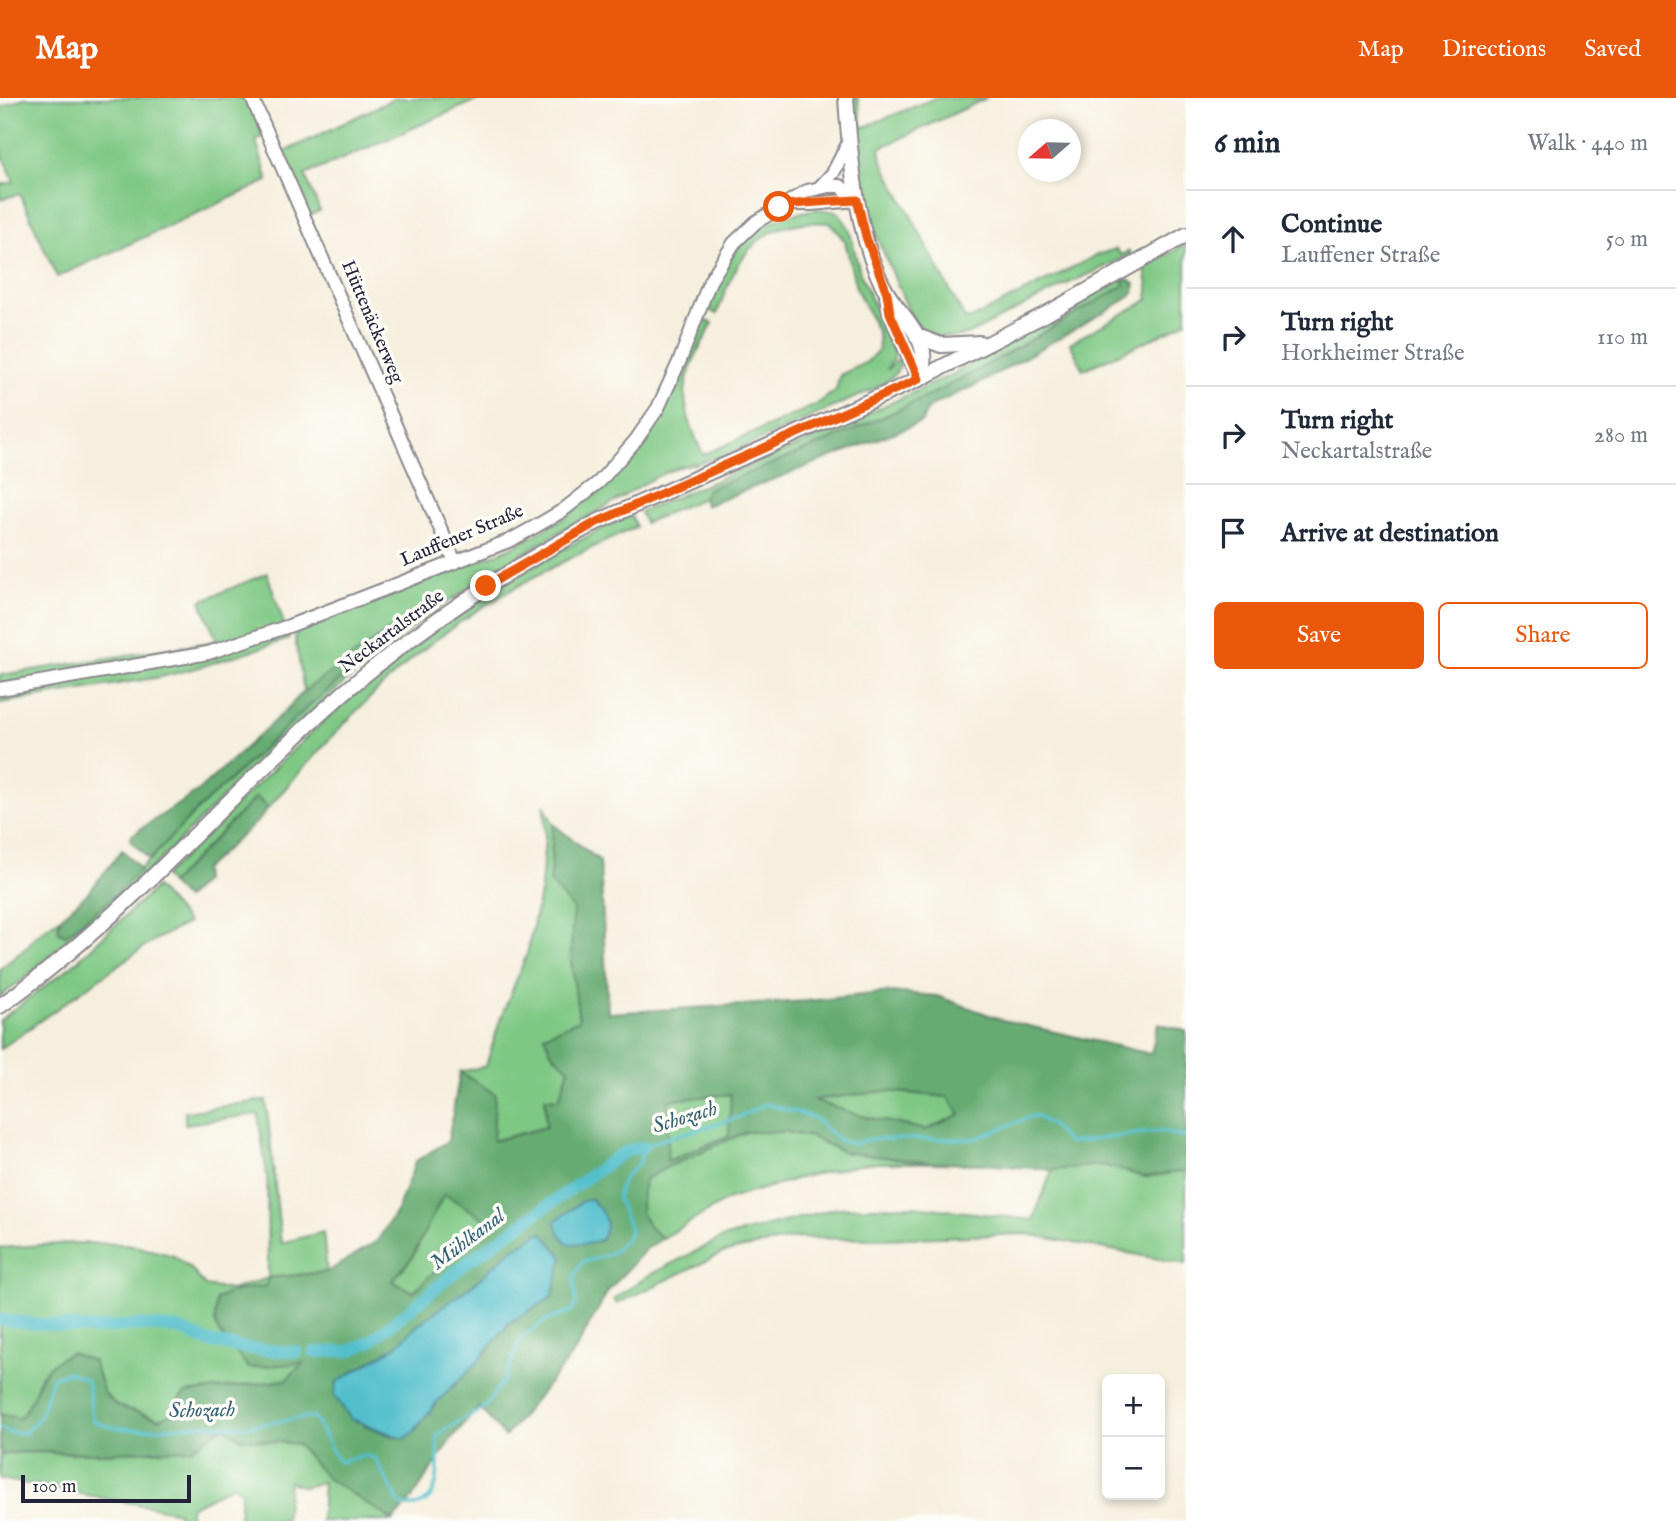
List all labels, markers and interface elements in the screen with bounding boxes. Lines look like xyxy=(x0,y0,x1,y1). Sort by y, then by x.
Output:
text: Map xyxy=(35,28,98,70)
text: Map xyxy=(1358,34,1404,65)
text: Directions xyxy=(1442,34,1546,65)
text: Saved xyxy=(1584,34,1641,65)
north arrow xyxy=(1018,119,1081,182)
text: 6 min xyxy=(1214,125,1280,163)
text: Walk · 440 m xyxy=(1527,129,1648,158)
route start xyxy=(763,191,794,222)
text: Continue xyxy=(1281,208,1382,241)
icon: ahead xyxy=(1214,220,1252,258)
text: 50 m xyxy=(1606,225,1648,254)
text: Lauffener Straße xyxy=(1281,241,1440,270)
street label: Hüttenäckerweg xyxy=(335,257,409,388)
text: Turn right xyxy=(1281,306,1394,339)
icon: right xyxy=(1214,318,1252,356)
text: 110 m xyxy=(1597,323,1648,352)
text: Horkheimer Straße xyxy=(1281,339,1464,368)
text: Turn right xyxy=(1281,404,1394,437)
icon: right xyxy=(1214,416,1252,454)
text: 280 m xyxy=(1594,421,1648,450)
text: Neckartalstraße xyxy=(1281,437,1432,466)
street label: Lauffener Straße xyxy=(397,499,527,573)
icon: arrive xyxy=(1214,514,1252,552)
text: Arrive at destination xyxy=(1281,517,1499,550)
route end xyxy=(470,570,501,601)
street label: Neckartalstraße xyxy=(335,585,449,679)
button: Save xyxy=(1214,602,1424,669)
button: Share xyxy=(1438,602,1648,669)
water label: Schozach xyxy=(649,1095,721,1141)
water label: Mühlkanal xyxy=(425,1202,512,1277)
map controls xyxy=(1102,1374,1165,1500)
button: + xyxy=(1102,1374,1165,1437)
water label: Schozach xyxy=(169,1397,235,1425)
button: − xyxy=(1102,1437,1165,1500)
scale bar xyxy=(21,1472,191,1504)
text: 100 m xyxy=(32,1475,76,1499)

